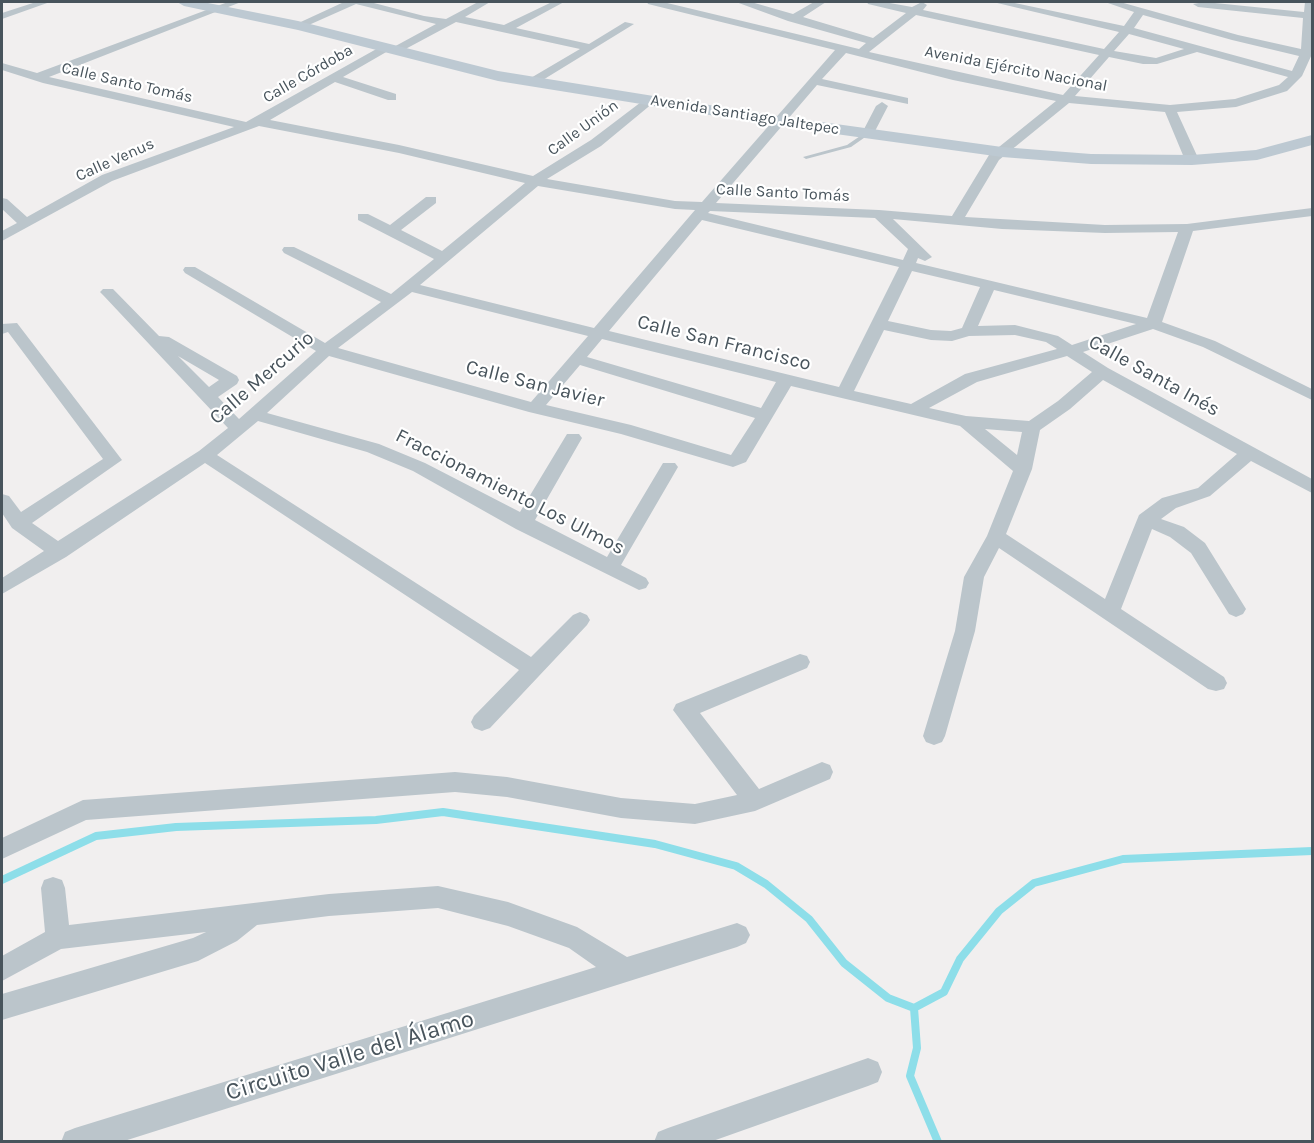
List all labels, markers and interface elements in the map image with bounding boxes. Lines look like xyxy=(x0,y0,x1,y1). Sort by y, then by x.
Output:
street label: Calle Córdoba xyxy=(260,41,356,107)
street label: Avenida Ejército Nacional xyxy=(923,42,1109,96)
street label: Calle Santo Tomás xyxy=(60,59,194,107)
street label: Avenida Santiago Jaltepec xyxy=(649,91,841,139)
street label: Calle Unión xyxy=(544,96,622,160)
street label: Calle Venus xyxy=(73,134,157,186)
street label: Calle Santo Tomás xyxy=(716,180,850,206)
street label: Calle San Francisco xyxy=(635,310,813,376)
street label: Calle Mercurio xyxy=(205,326,319,430)
street label: Calle Santa Inés xyxy=(1084,330,1224,422)
street label: Calle San Javier xyxy=(463,355,607,413)
street label: Fraccionamiento Los Ulmos xyxy=(391,424,629,560)
street label: Circuito Valle del Álamo xyxy=(222,1004,478,1108)

